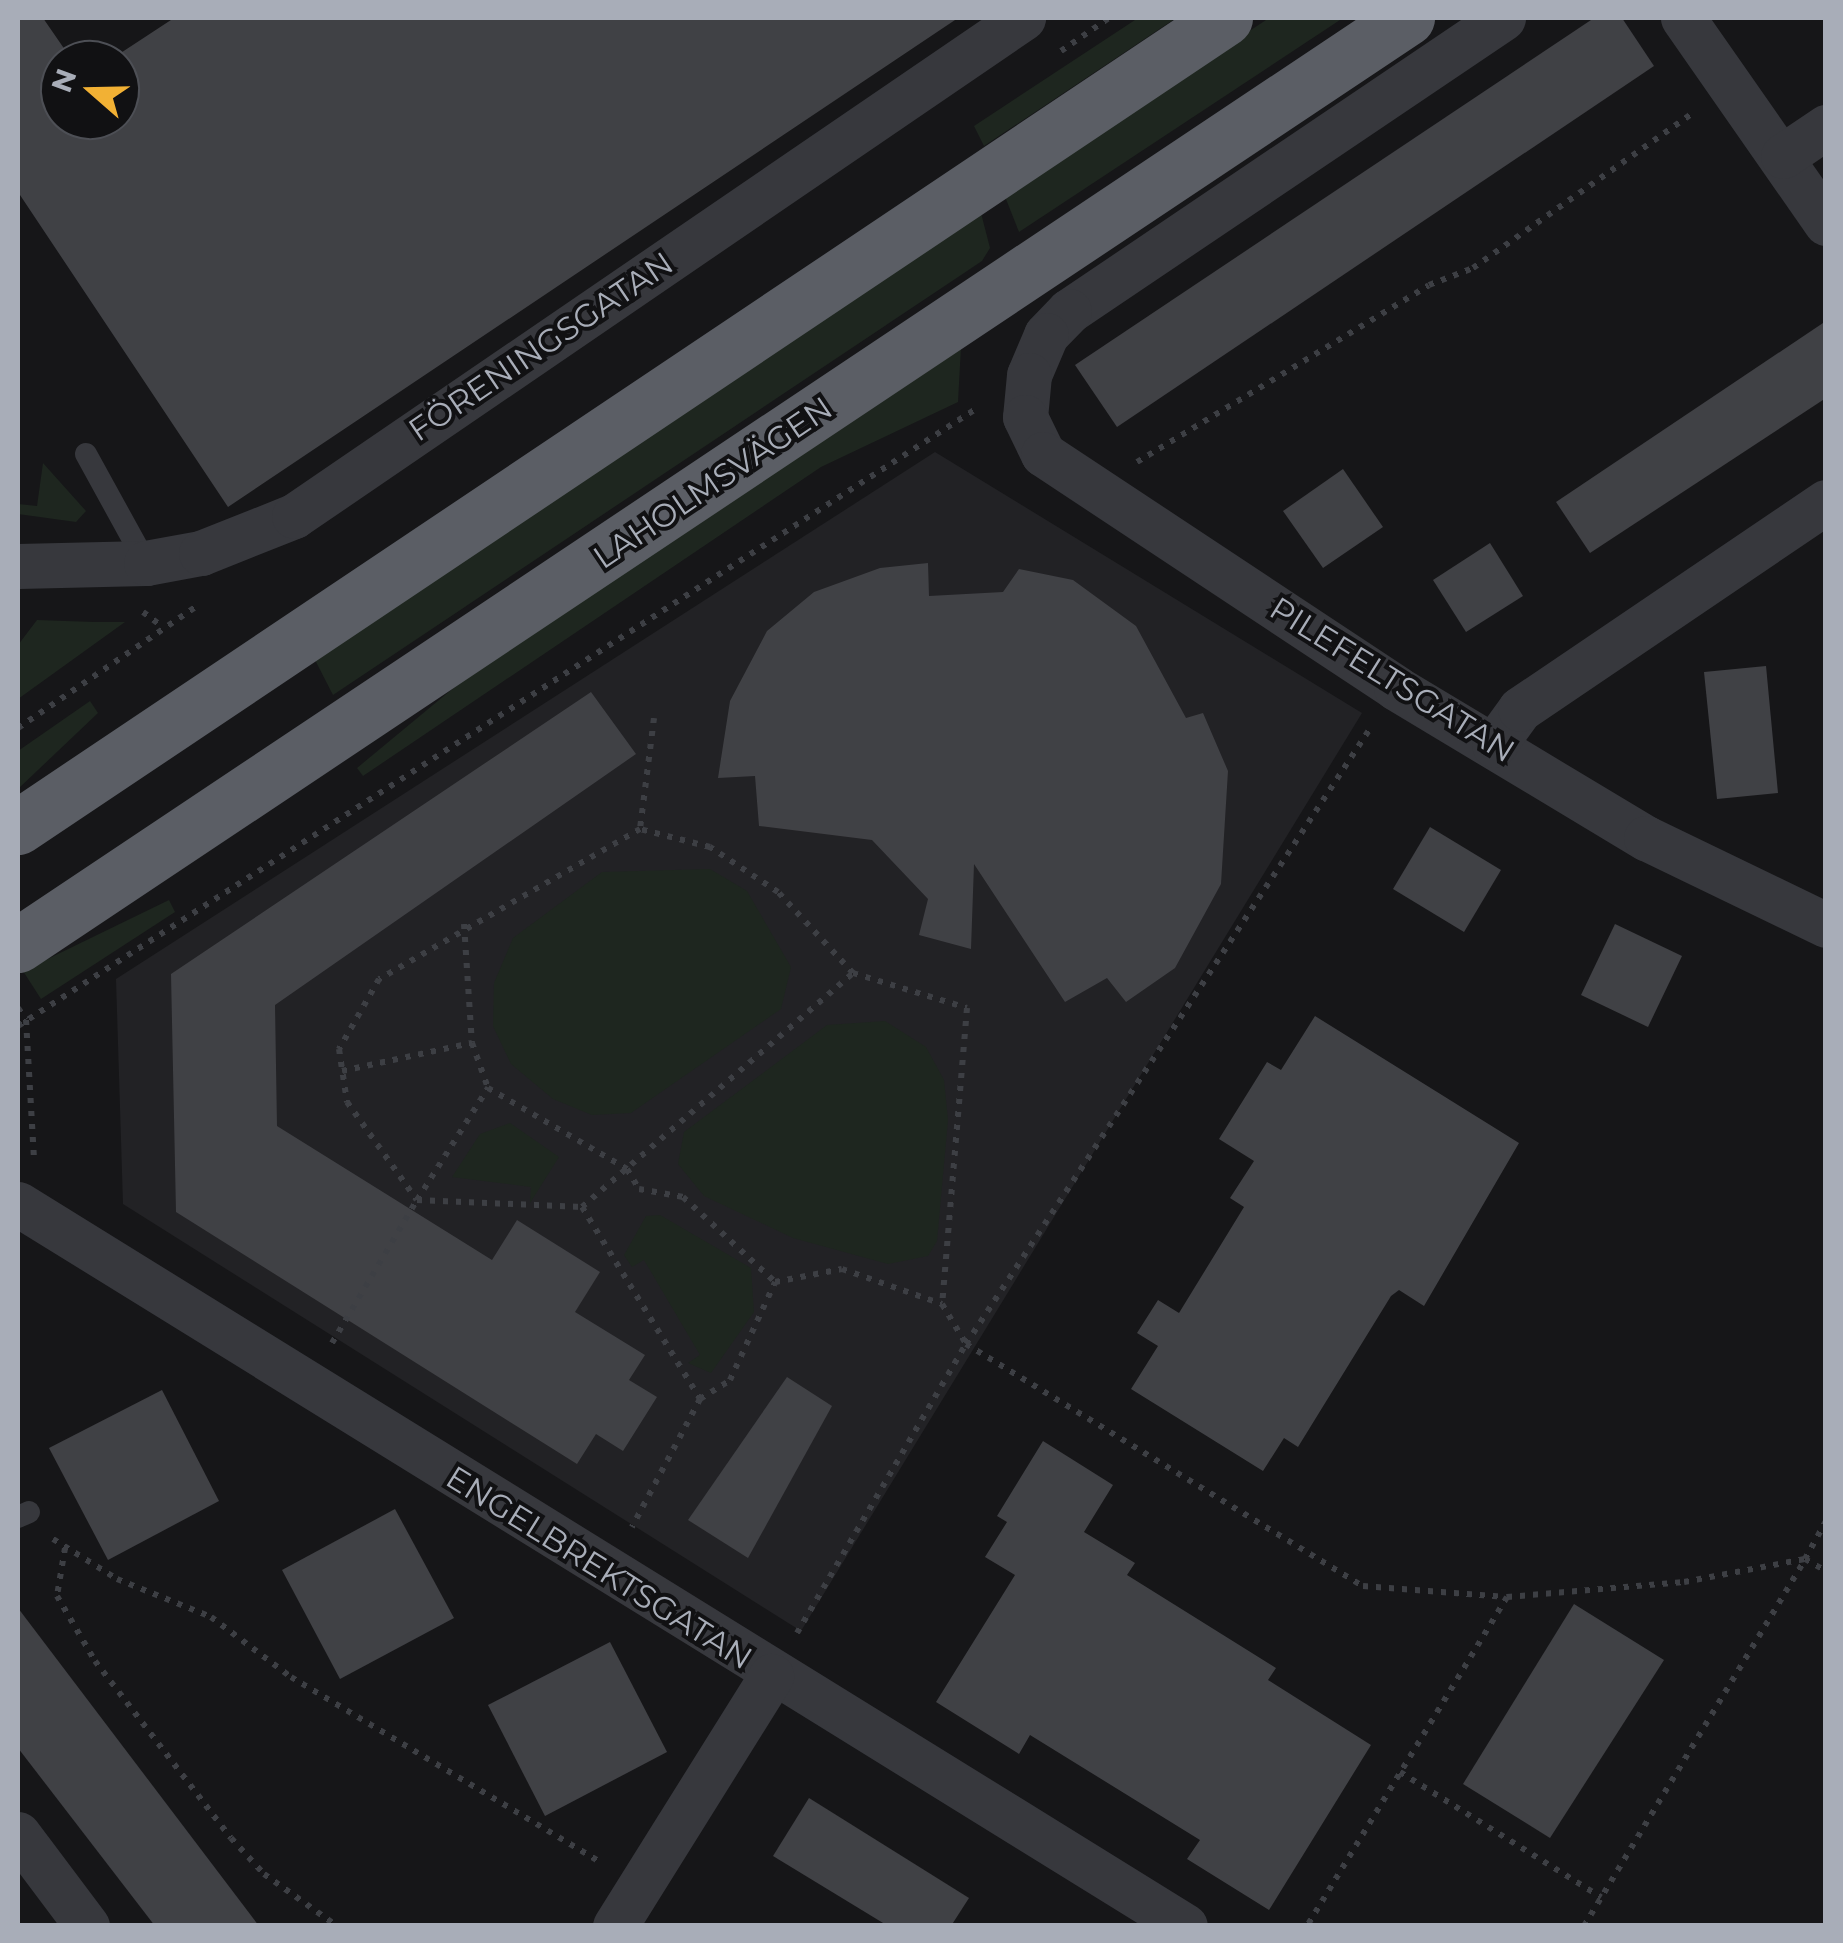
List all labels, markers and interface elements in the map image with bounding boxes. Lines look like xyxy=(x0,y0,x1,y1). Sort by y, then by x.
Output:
north arrow xyxy=(40,40,140,140)
text: N xyxy=(44,64,84,97)
street label: FÖRENINGSGATAN xyxy=(402,244,680,450)
street label: LAHOLMSVÄGEN xyxy=(586,389,840,577)
street label: PILEFELTSGATAN xyxy=(1263,589,1521,771)
street label: ENGELBREKTSGATAN xyxy=(439,1458,759,1678)

